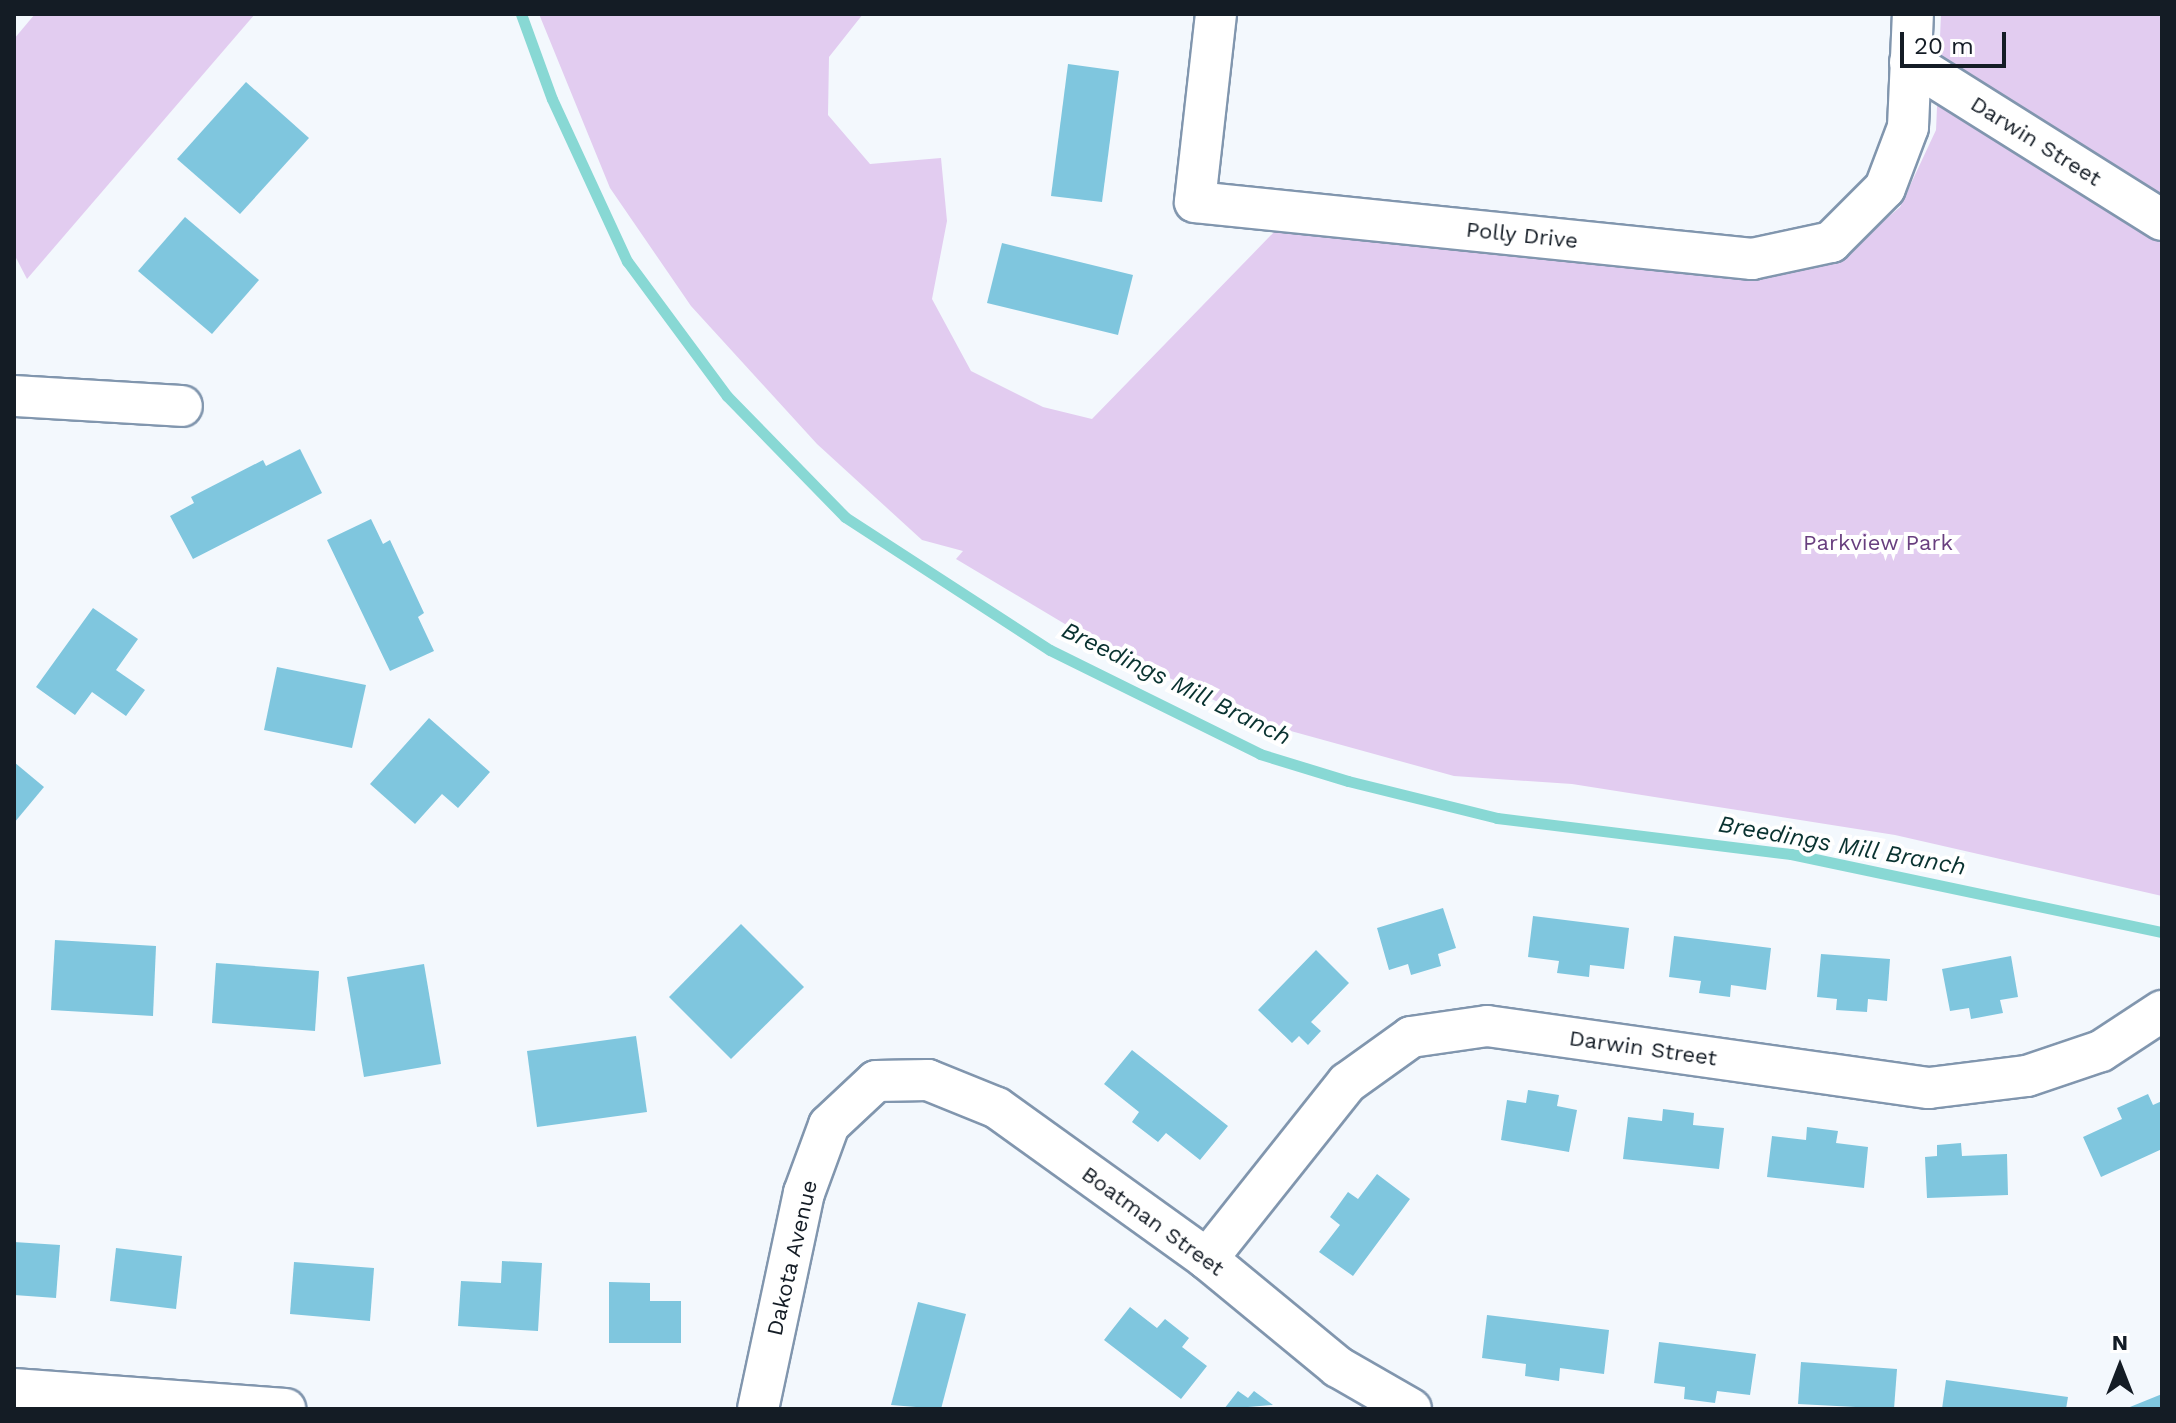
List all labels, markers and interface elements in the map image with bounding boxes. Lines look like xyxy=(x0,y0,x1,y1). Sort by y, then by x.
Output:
scale bar xyxy=(1904,16,2010,66)
text: 20 m xyxy=(1914,32,1974,60)
street label: Darwin Street xyxy=(1966,90,2106,192)
street label: Polly Drive xyxy=(1464,216,1580,254)
park label: Parkview Park xyxy=(1803,530,1953,556)
water label: Breedings Mill Branch xyxy=(1057,616,1295,752)
water label: Breedings Mill Branch xyxy=(1716,810,1968,882)
street label: Darwin Street xyxy=(1567,1025,1719,1071)
street label: Boatman Street xyxy=(1077,1160,1229,1282)
street label: Dakota Avenue xyxy=(761,1177,823,1339)
north arrow xyxy=(2080,1327,2160,1407)
text: N xyxy=(2112,1330,2128,1355)

